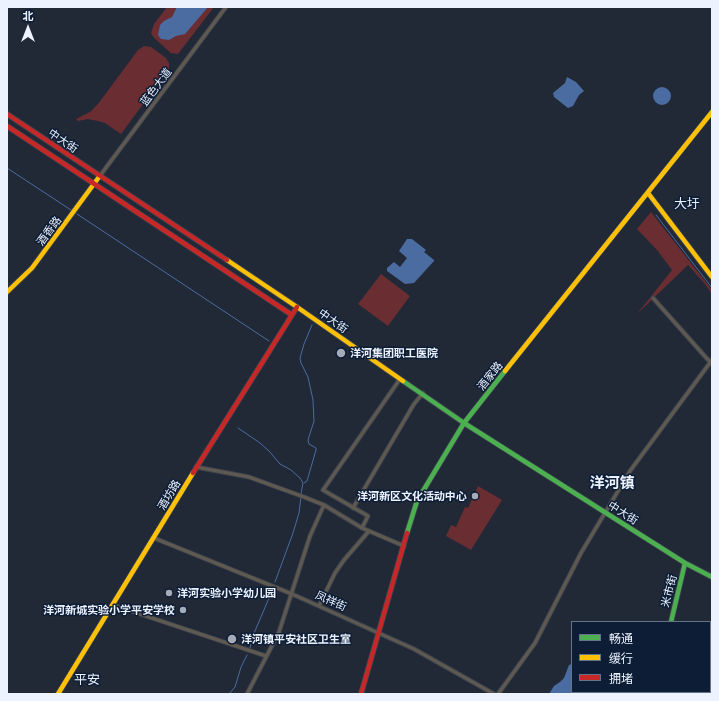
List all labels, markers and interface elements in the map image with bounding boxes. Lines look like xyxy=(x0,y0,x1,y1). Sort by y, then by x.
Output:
north arrow xyxy=(8,8,48,48)
text: 北 xyxy=(23,9,34,22)
street label: 蓝色大道 xyxy=(137,65,175,109)
street label: 中大街 xyxy=(46,126,80,156)
district label: 大圩 xyxy=(674,196,700,212)
street label: 酒香路 xyxy=(34,214,64,248)
street label: 中大街 xyxy=(316,306,350,336)
place label: 洋河集团职工医院 xyxy=(350,346,438,360)
marker: 洋河集团职工医院 xyxy=(335,347,347,359)
street label: 酒家路 xyxy=(474,359,506,393)
district label: 洋河镇 xyxy=(590,474,634,492)
street label: 酒坊路 xyxy=(155,477,183,513)
place label: 洋河新区文化活动中心 xyxy=(357,489,467,503)
marker: 洋河新区文化活动中心 xyxy=(470,491,480,501)
street label: 中大街 xyxy=(606,499,640,527)
street label: 米市街 xyxy=(659,573,679,609)
place label: 洋河实验小学幼儿园 xyxy=(177,586,276,600)
marker: 洋河实验小学幼儿园 xyxy=(164,588,174,598)
street label: 凤祥街 xyxy=(313,588,349,614)
place label: 洋河新城实验小学平安学校 xyxy=(43,603,175,617)
marker: 洋河新城实验小学平安学校 xyxy=(178,605,188,615)
legend xyxy=(571,621,711,693)
text: 畅通 xyxy=(609,631,633,645)
place label: 洋河镇平安社区卫生室 xyxy=(241,632,351,646)
marker: 洋河镇平安社区卫生室 xyxy=(226,633,238,645)
text: 缓行 xyxy=(609,651,633,665)
text: 拥堵 xyxy=(609,671,633,685)
district label: 平安 xyxy=(74,672,100,688)

